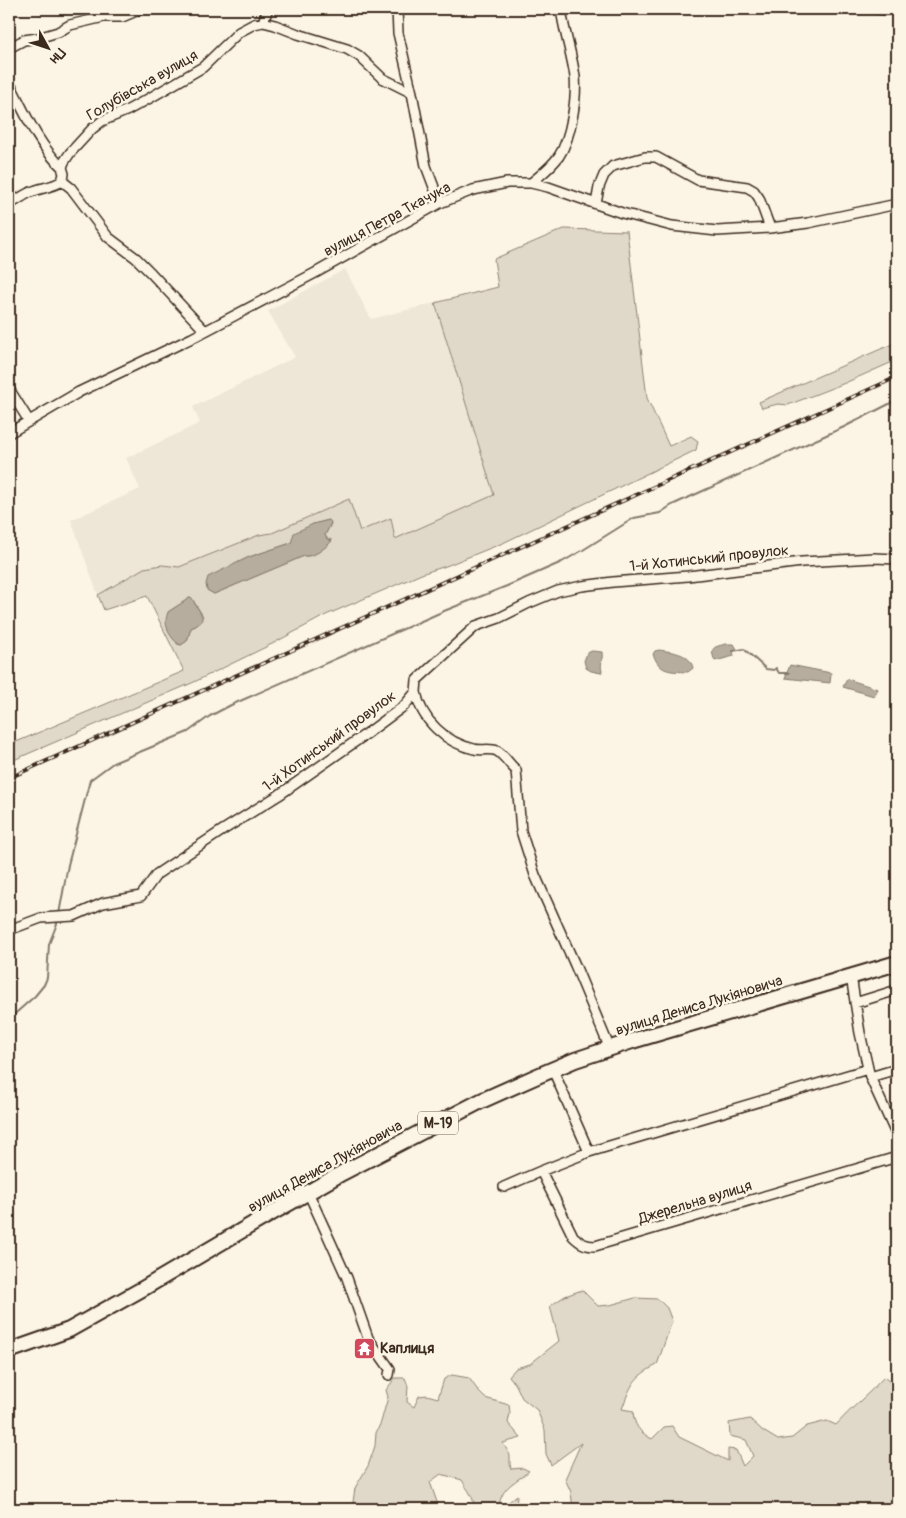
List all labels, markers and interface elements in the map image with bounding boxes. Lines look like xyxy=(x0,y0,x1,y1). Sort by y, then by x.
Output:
north arrow xyxy=(22,22,72,72)
text: Пн xyxy=(46,45,69,67)
street label: Голубівська вулиця xyxy=(83,46,201,125)
street label: вулиця Петра Ткачука xyxy=(321,178,454,261)
street label: 1-й Хотинський провулок xyxy=(628,541,790,576)
street label: 1-й Хотинський провулок xyxy=(259,687,400,796)
street label: вулиця Дениса Лукіяновича xyxy=(613,971,785,1040)
road number: М-19 xyxy=(418,1112,458,1134)
street label: вулиця Дениса Лукіяновича xyxy=(245,1116,406,1217)
street label: Джерельна вулиця xyxy=(635,1176,754,1229)
temple icon: Каплиця xyxy=(352,1336,376,1360)
place label: Каплиця xyxy=(380,1339,434,1358)

